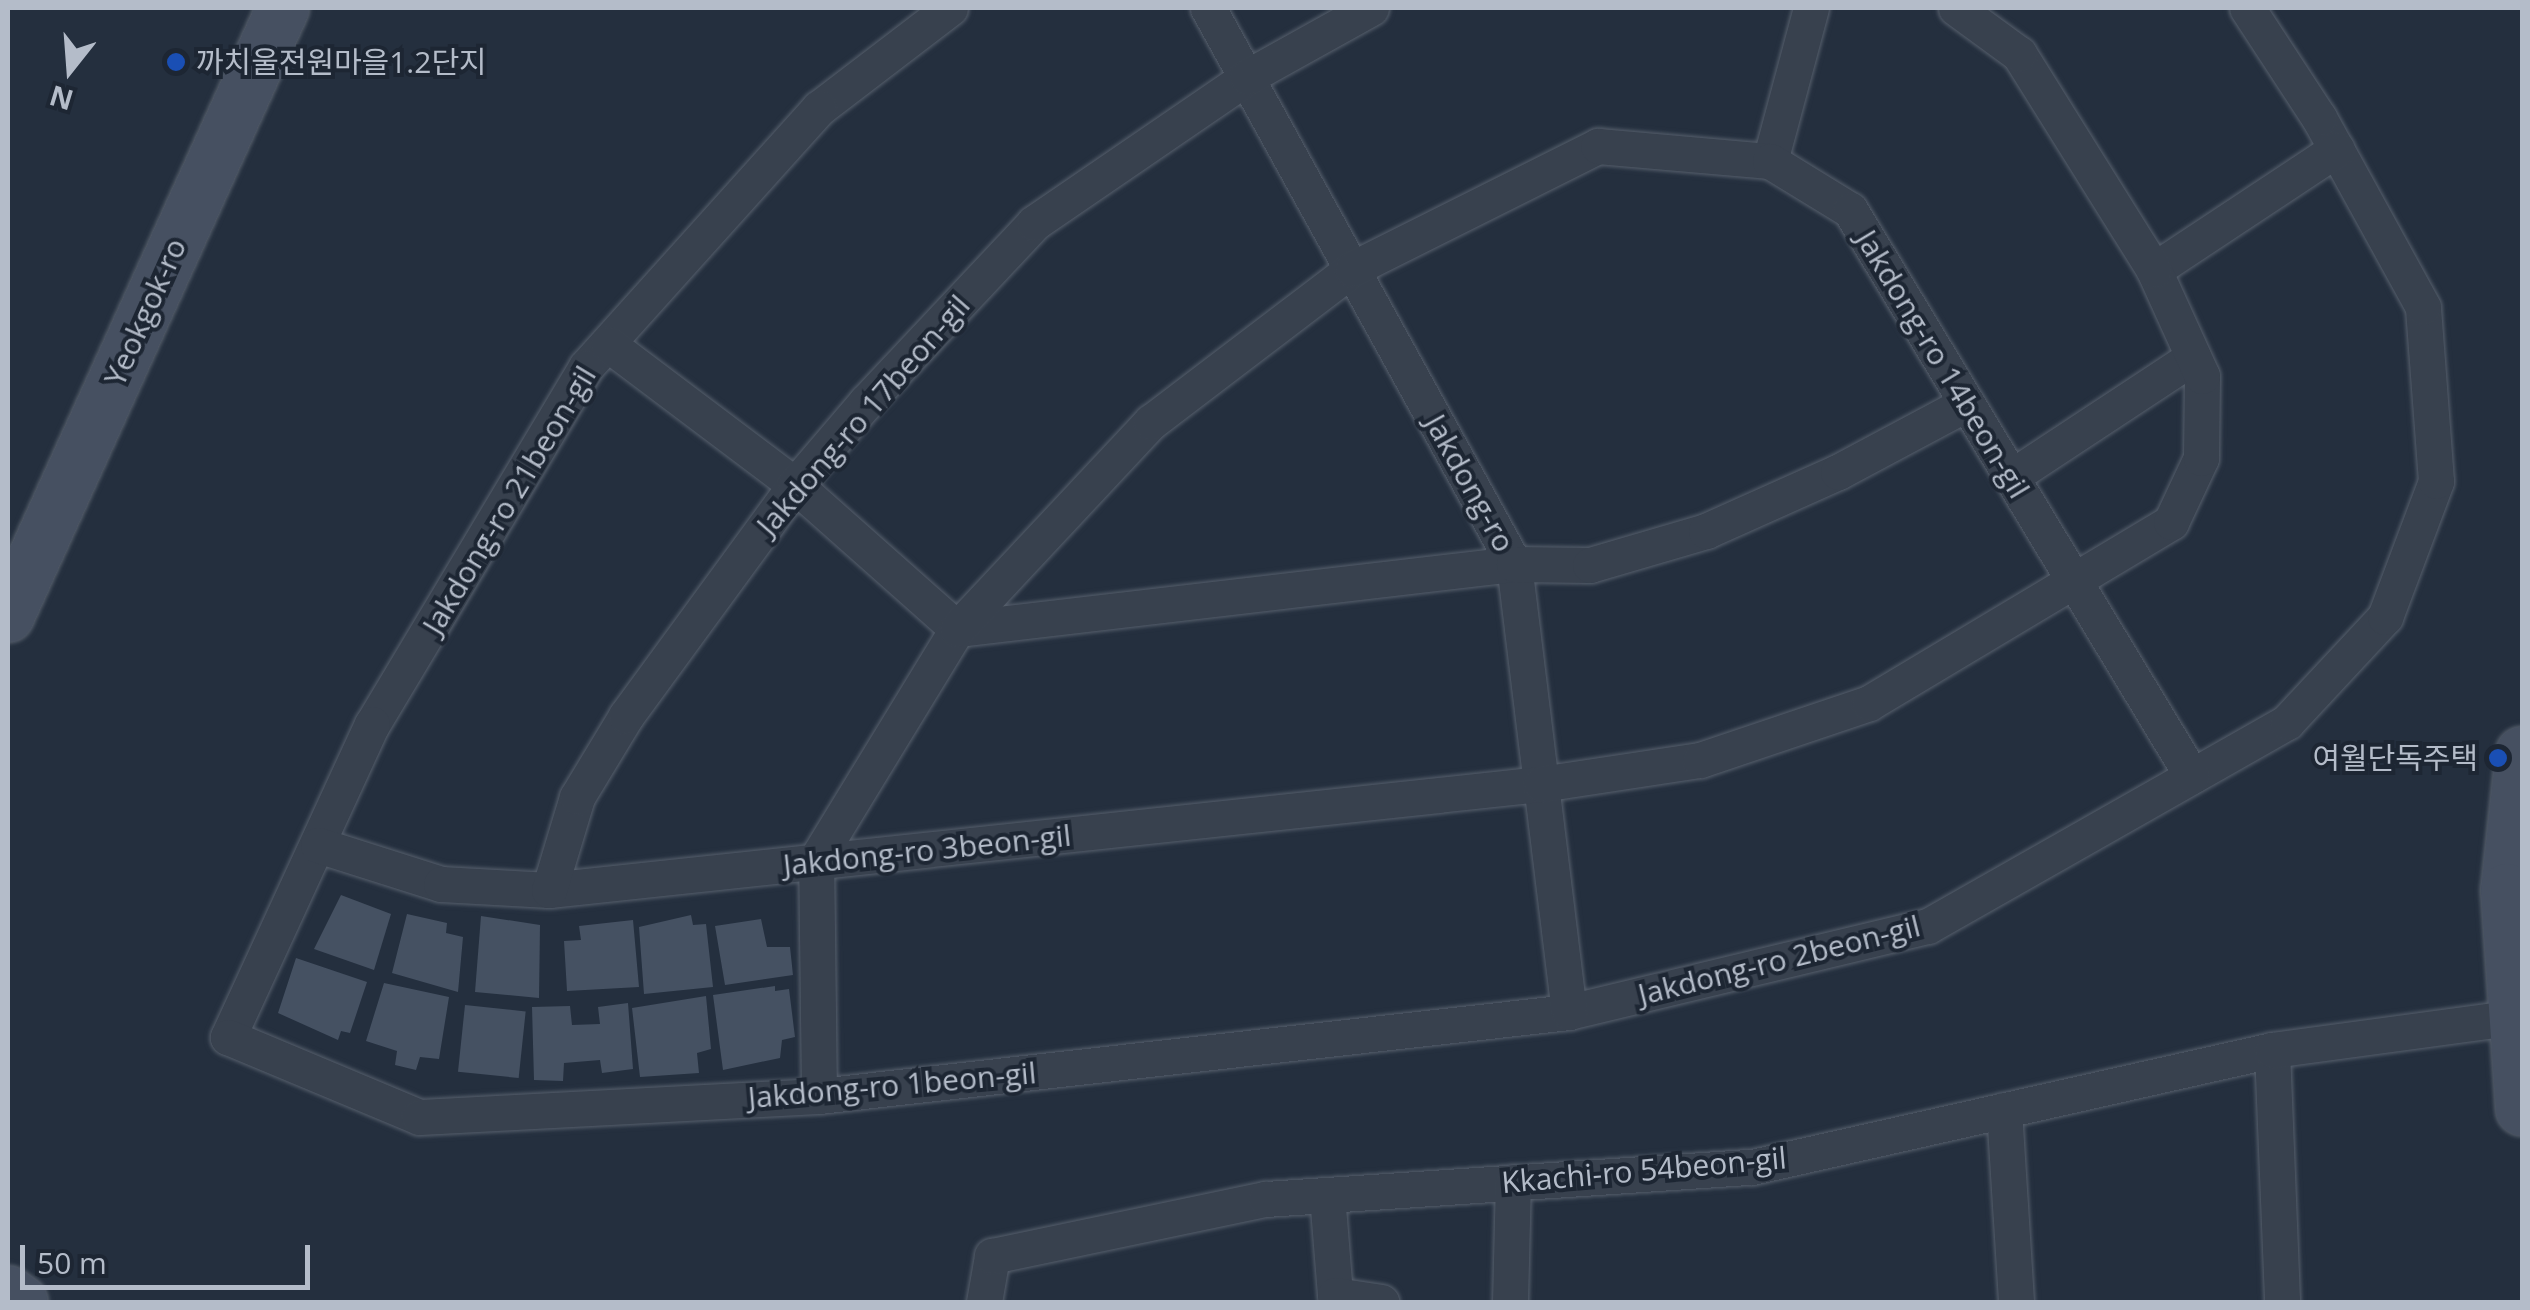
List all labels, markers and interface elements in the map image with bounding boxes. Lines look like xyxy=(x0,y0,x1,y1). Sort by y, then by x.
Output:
north arrow xyxy=(20,20,120,120)
place label: 까치울전원마을1.2단지 xyxy=(196,44,487,80)
marker: 까치울전원마을1.2단지 xyxy=(165,51,187,73)
text: N xyxy=(45,77,78,120)
street label: Jakdong-ro 14beon-gil xyxy=(1849,223,2037,505)
street label: Yeokgok-ro xyxy=(97,233,193,391)
street label: Jakdong-ro 17beon-gil xyxy=(749,288,977,542)
street label: Jakdong-ro 21beon-gil xyxy=(415,359,603,641)
street label: Jakdong-ro xyxy=(1418,408,1522,558)
place label: 여월단독주택 xyxy=(2312,740,2478,776)
marker: 여월단독주택 xyxy=(2487,747,2509,769)
street label: Jakdong-ro 3beon-gil xyxy=(781,817,1073,883)
street label: Jakdong-ro 2beon-gil xyxy=(1634,908,1924,1012)
street label: Jakdong-ro 1beon-gil xyxy=(746,1054,1038,1116)
street label: Kkachi-ro 54beon-gil xyxy=(1500,1140,1788,1200)
scale bar xyxy=(25,1225,315,1287)
text: 50 m xyxy=(37,1242,107,1283)

